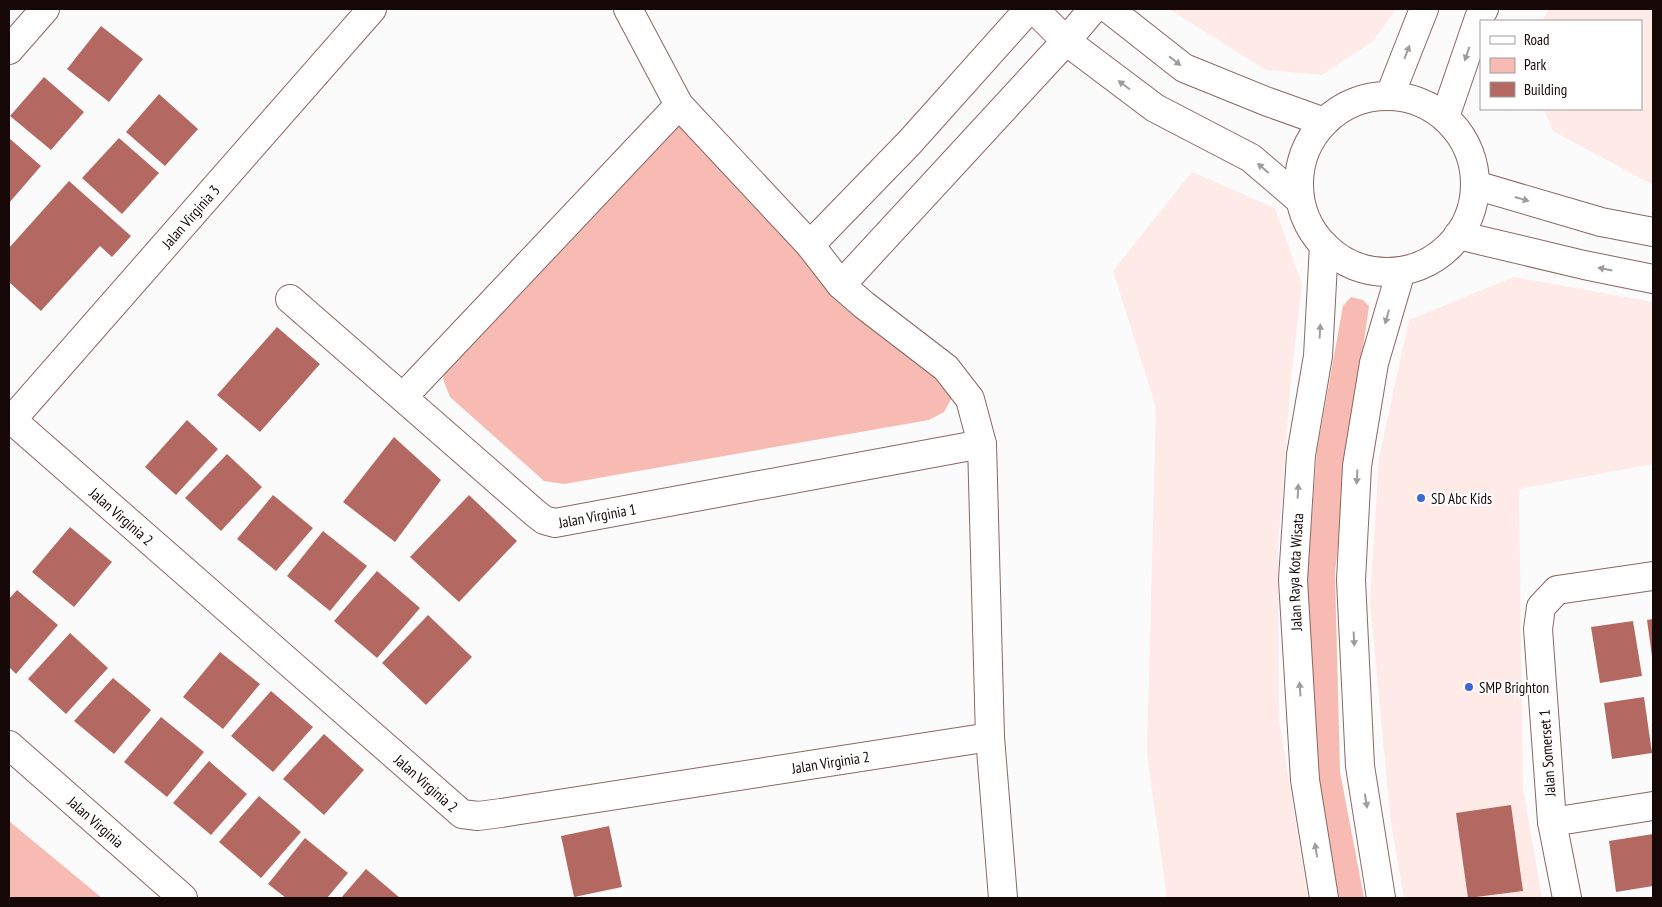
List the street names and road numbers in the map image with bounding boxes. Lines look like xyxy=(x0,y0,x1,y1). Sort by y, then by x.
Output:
street label: Jalan Virginia 3 xyxy=(157,180,223,253)
street label: Jalan Virginia 2 xyxy=(85,483,158,549)
street label: Jalan Virginia 1 xyxy=(556,499,638,532)
street label: Jalan Raya Kota Wisata xyxy=(1283,512,1307,632)
street label: Jalan Somerset 1 xyxy=(1534,709,1560,798)
street label: Jalan Virginia 2 xyxy=(789,746,871,777)
street label: Jalan Virginia 2 xyxy=(390,749,462,816)
street label: Jalan Virginia xyxy=(63,791,128,851)

